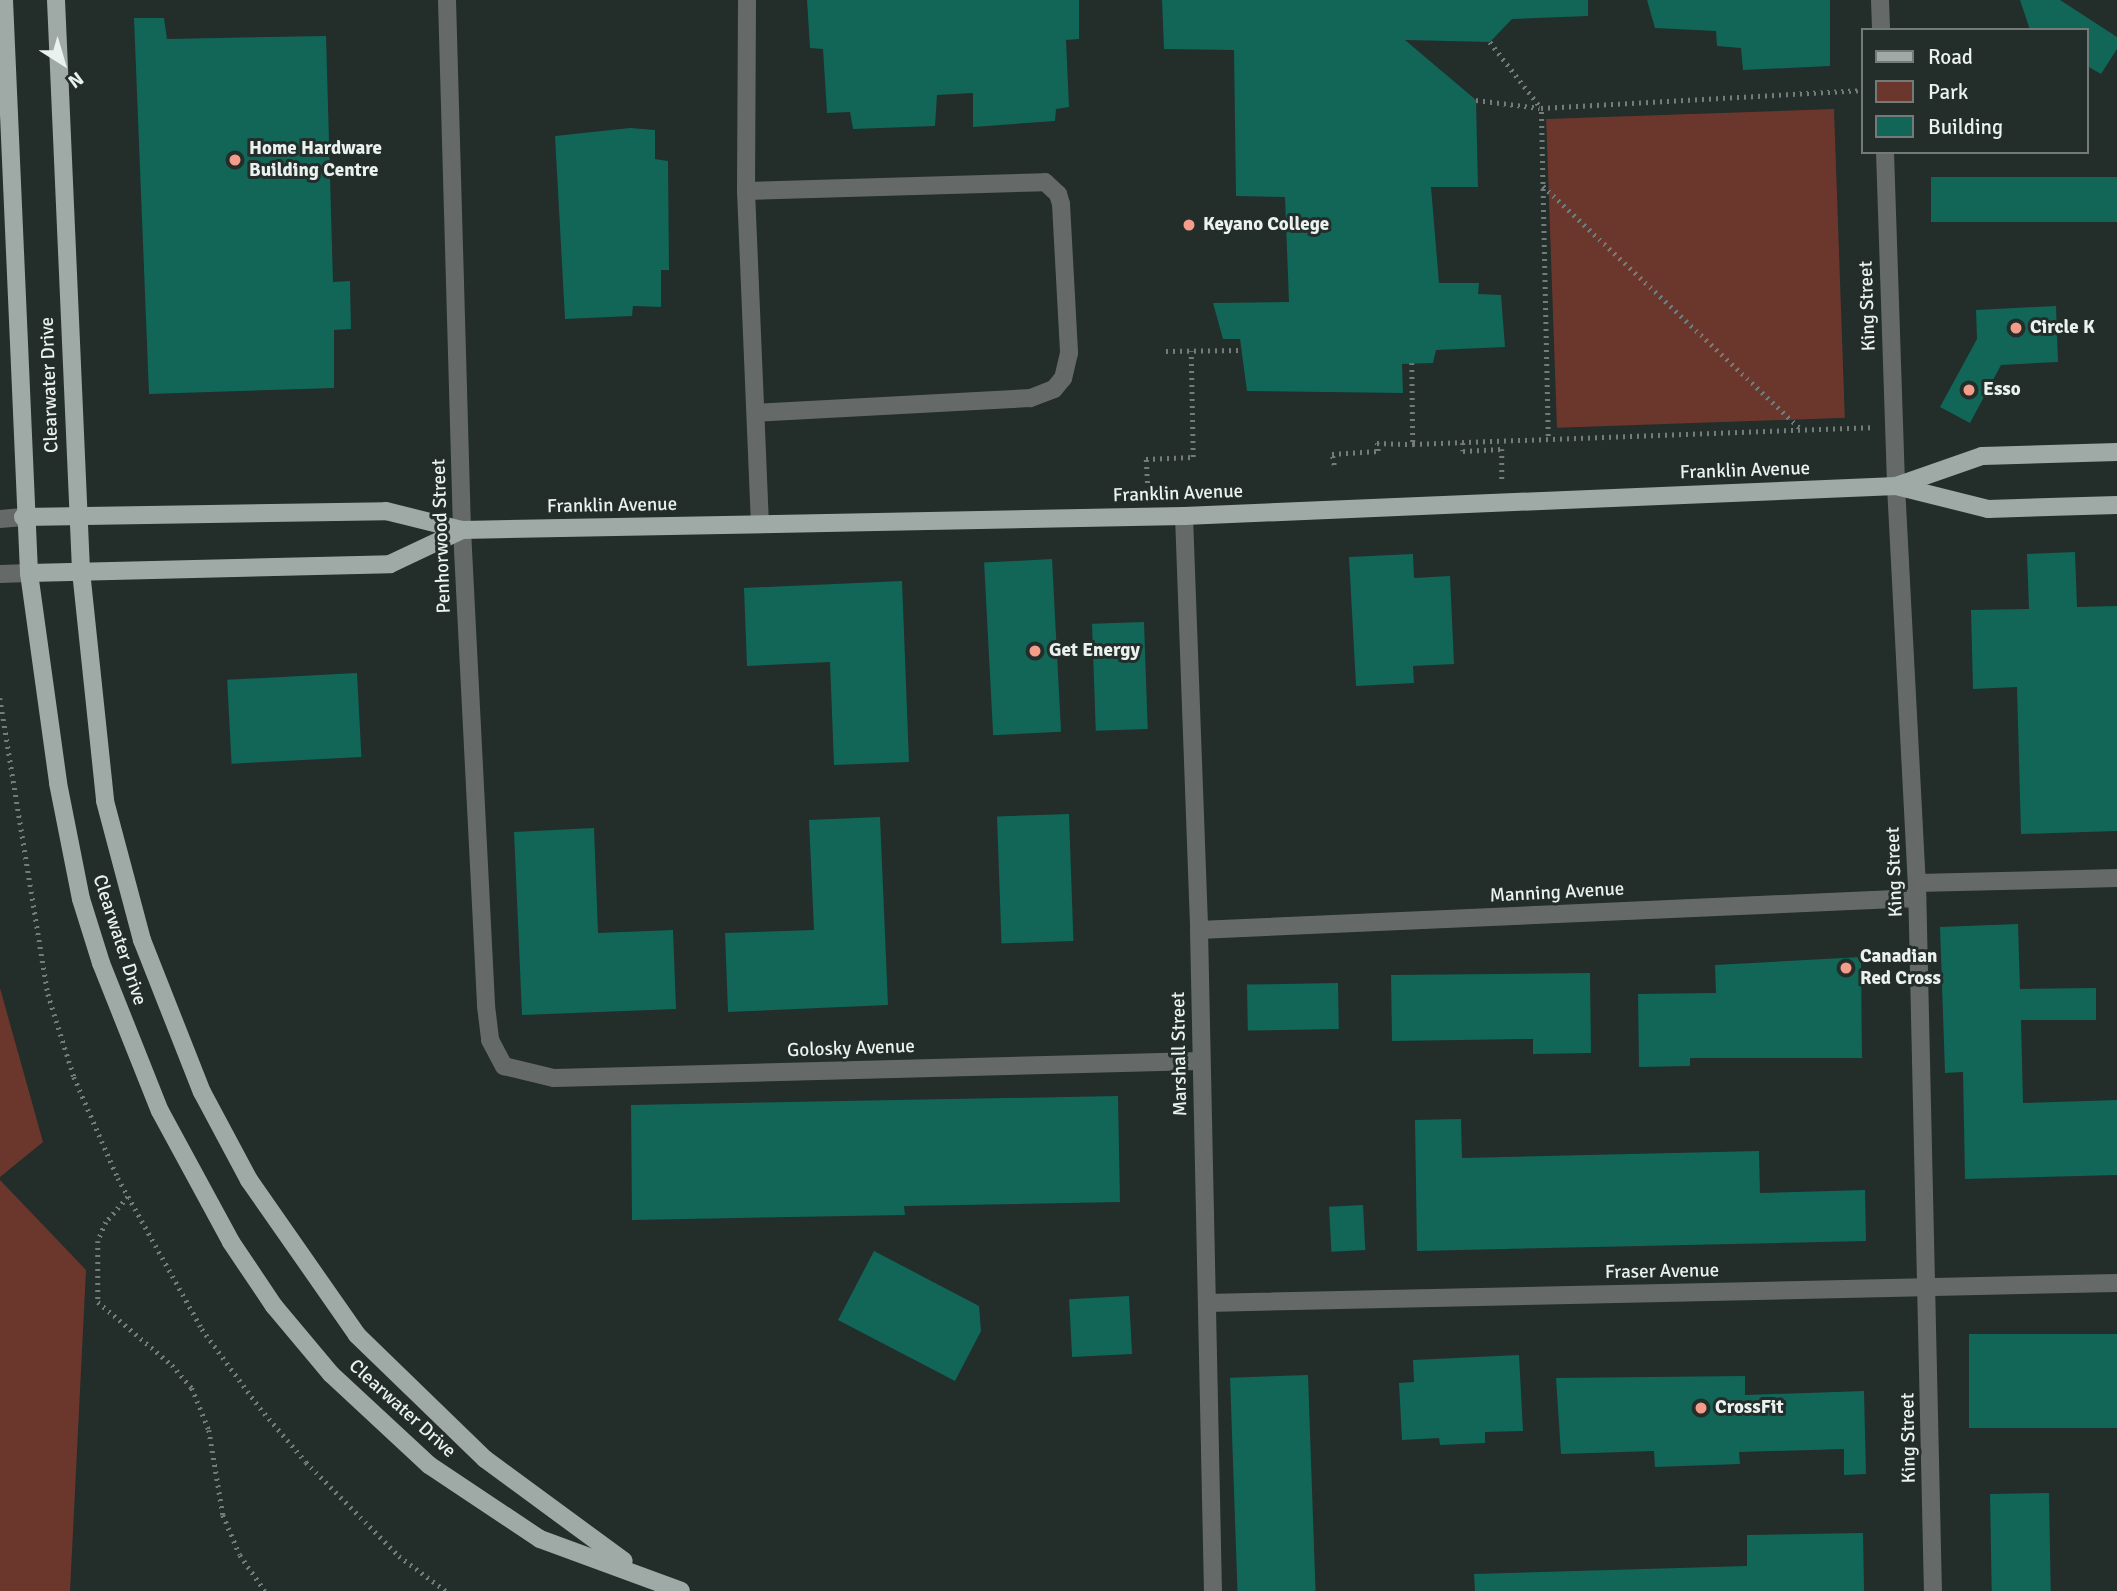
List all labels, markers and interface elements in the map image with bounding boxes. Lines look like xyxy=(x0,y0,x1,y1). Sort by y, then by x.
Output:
north arrow xyxy=(28,28,98,98)
legend xyxy=(1862,28,2089,154)
text: Road xyxy=(1928,44,1973,70)
text: N xyxy=(63,66,88,93)
text: Park xyxy=(1928,79,1968,105)
text: Building xyxy=(1928,114,2003,140)
place label: Home Hardware Building Centre xyxy=(249,138,382,182)
marker: Home Hardware Building Centre xyxy=(227,152,243,168)
place label: Keyano College xyxy=(1203,214,1329,236)
marker: Keyano College xyxy=(1181,217,1197,233)
street label: King Street xyxy=(1855,260,1881,352)
street label: Clearwater Drive xyxy=(36,317,64,453)
place label: Circle K xyxy=(2030,317,2095,339)
marker: Circle K xyxy=(2008,320,2024,336)
place label: Esso xyxy=(1983,379,2021,401)
marker: Esso xyxy=(1961,382,1977,398)
street label: Franklin Avenue xyxy=(1680,457,1810,485)
street label: Penhorwood Street xyxy=(428,458,456,614)
street label: Franklin Avenue xyxy=(1113,480,1243,508)
street label: Franklin Avenue xyxy=(547,493,677,519)
place label: Get Energy xyxy=(1049,640,1140,662)
marker: Get Energy xyxy=(1027,643,1043,659)
street label: King Street xyxy=(1882,826,1908,918)
street label: Clearwater Drive xyxy=(87,872,151,1008)
street label: Manning Avenue xyxy=(1489,878,1625,908)
place label: Canadian Red Cross xyxy=(1860,946,1941,990)
marker: Canadian Red Cross xyxy=(1838,960,1854,976)
street label: Marshall Street xyxy=(1168,991,1192,1117)
street label: Golosky Avenue xyxy=(787,1035,915,1063)
street label: Fraser Avenue xyxy=(1605,1260,1719,1284)
street label: Clearwater Drive xyxy=(344,1355,460,1463)
street label: King Street xyxy=(1897,1393,1921,1483)
place label: CrossFit xyxy=(1715,1397,1784,1419)
marker: CrossFit xyxy=(1693,1400,1709,1416)

